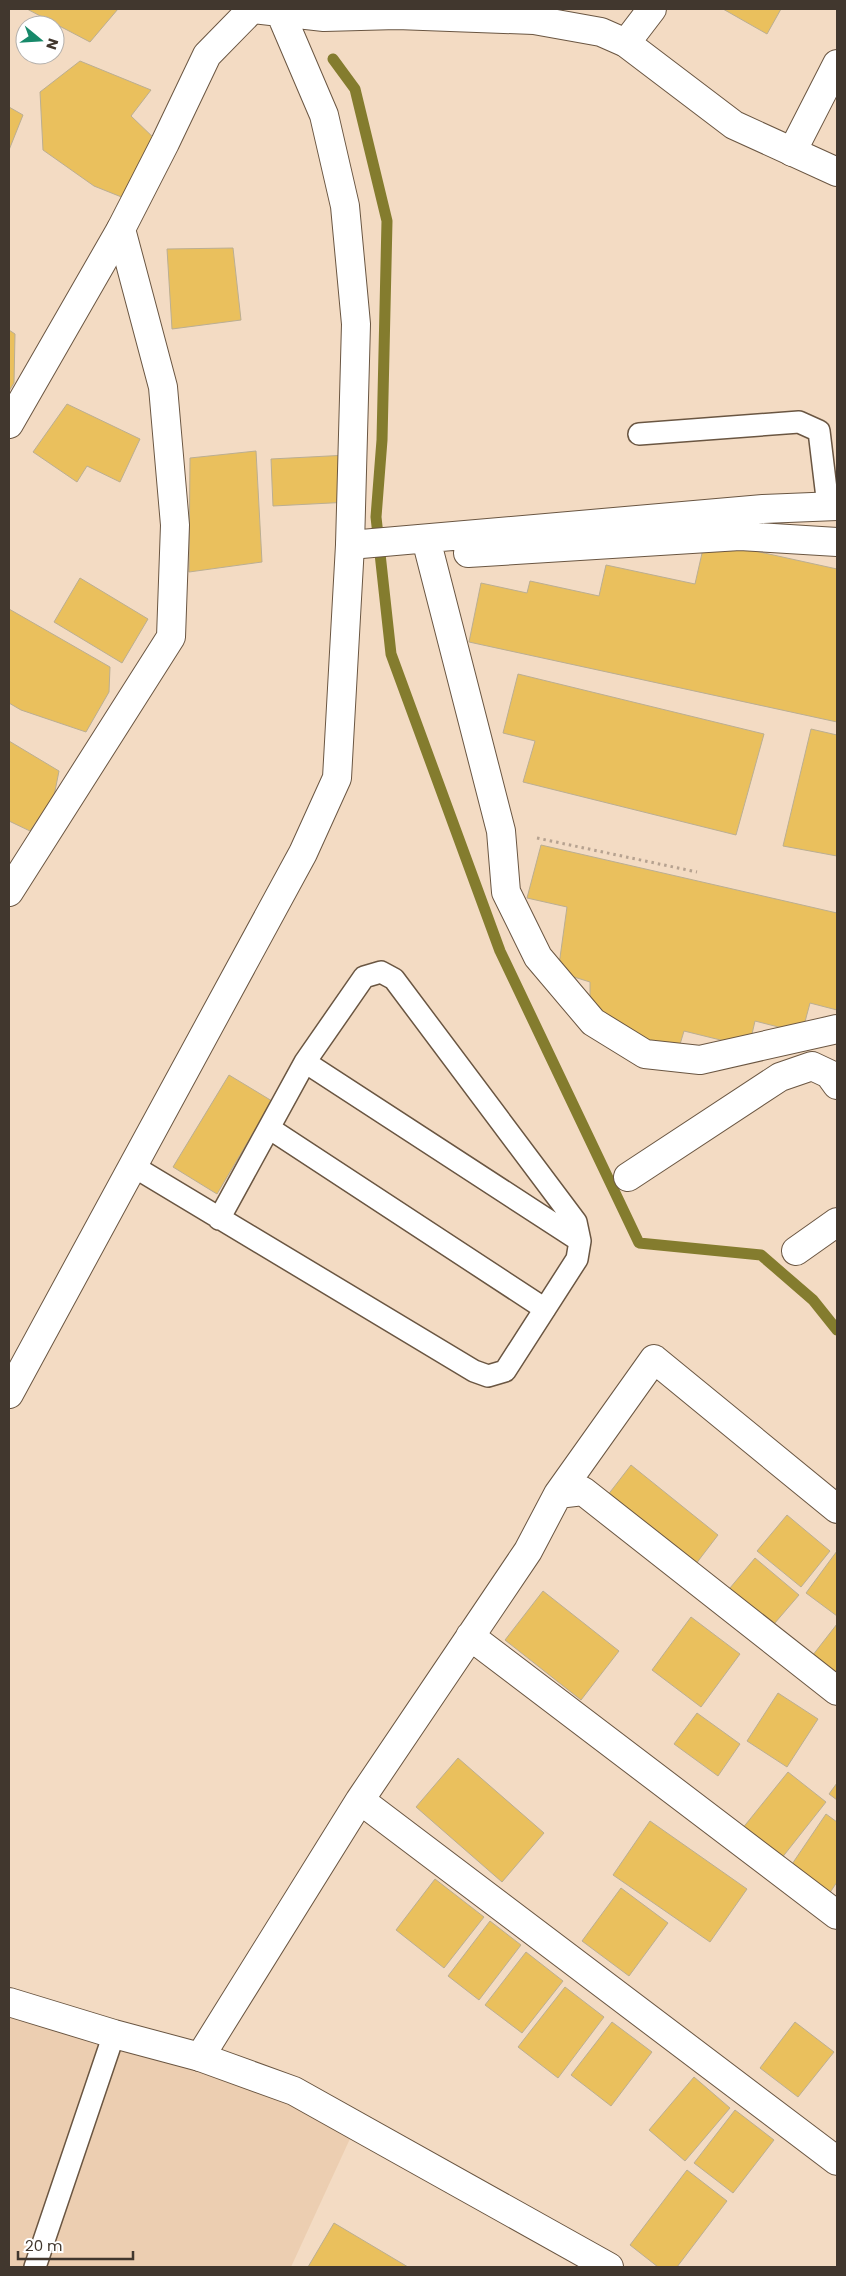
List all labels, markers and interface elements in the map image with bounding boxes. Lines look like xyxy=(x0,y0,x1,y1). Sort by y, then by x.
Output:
north arrow xyxy=(15,15,65,65)
text: N xyxy=(41,36,64,52)
scale bar xyxy=(18,2228,132,2260)
text: 20 m xyxy=(25,2235,63,2256)

